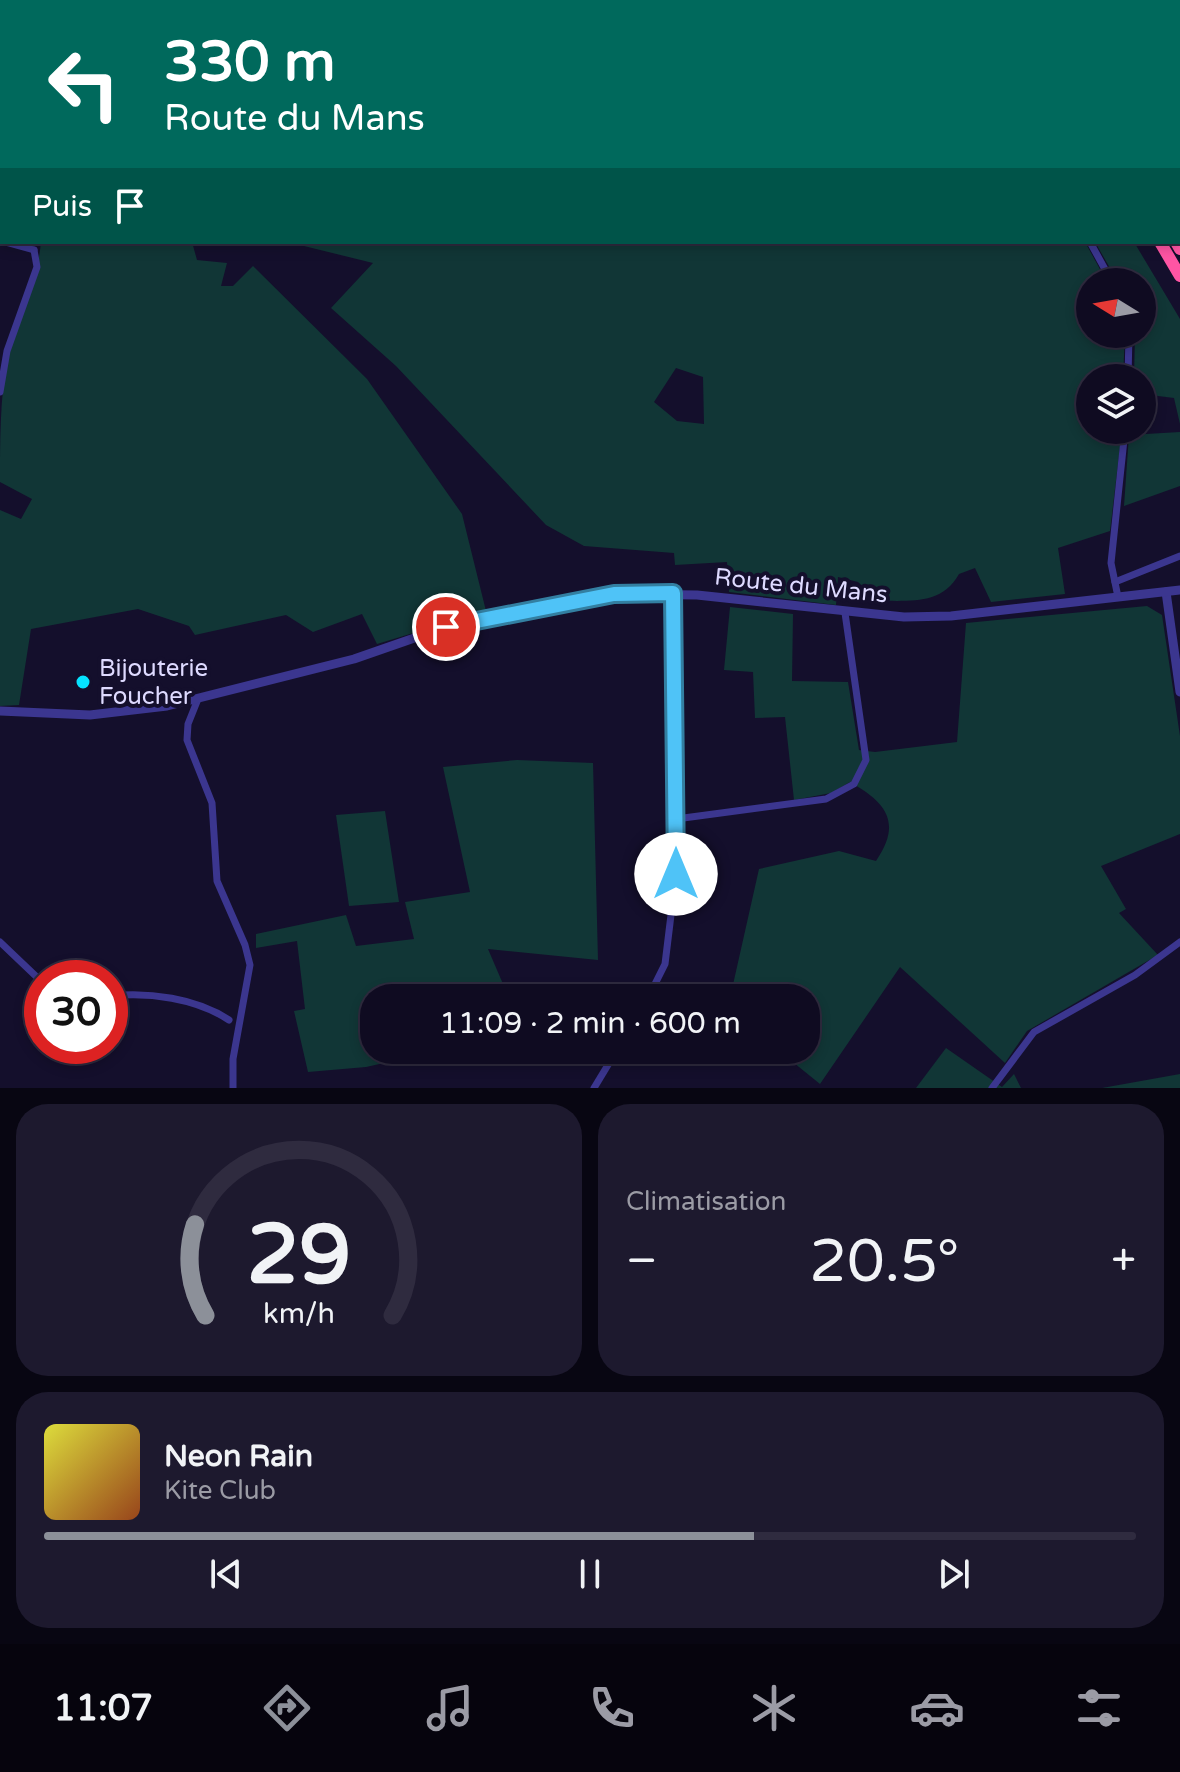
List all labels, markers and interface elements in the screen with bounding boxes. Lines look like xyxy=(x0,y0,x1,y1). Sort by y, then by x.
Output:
text: 330 m xyxy=(164,29,335,96)
icon: left xyxy=(32,32,136,136)
text: Route du Mans xyxy=(164,97,425,140)
icon: arrive xyxy=(108,184,152,228)
text: Puis xyxy=(32,188,92,225)
north arrow xyxy=(1076,268,1156,348)
map controls xyxy=(1076,268,1156,444)
button: layers xyxy=(1076,364,1156,444)
street label: Route du Mans xyxy=(713,562,889,610)
pin xyxy=(412,593,480,661)
icon: arrive xyxy=(424,605,468,649)
place label: Bijouterie Foucher xyxy=(99,654,208,711)
marker: Bijouterie Foucher xyxy=(74,673,92,691)
position arrow xyxy=(634,832,718,916)
speed limit sign: 30 xyxy=(24,960,128,1064)
text: 11:09 · 2 min · 600 m xyxy=(439,1005,741,1042)
text: Climatisation xyxy=(626,1186,786,1217)
text: 29 xyxy=(247,1206,351,1306)
text: 20.5° xyxy=(809,1226,959,1298)
text: − xyxy=(626,1235,657,1288)
text: + xyxy=(1111,1235,1136,1288)
text: km/h xyxy=(263,1297,335,1331)
text: Neon Rain xyxy=(164,1438,313,1475)
text: Kite Club xyxy=(164,1475,276,1506)
icon: previous xyxy=(204,1552,248,1596)
icon: pause xyxy=(568,1552,612,1596)
icon: next xyxy=(932,1552,976,1596)
icon: directions xyxy=(259,1680,315,1736)
icon: music xyxy=(422,1680,478,1736)
icon: phone xyxy=(584,1680,640,1736)
icon: climate xyxy=(746,1680,802,1736)
icon: car xyxy=(909,1680,965,1736)
icon: filters xyxy=(1071,1680,1127,1736)
text: 11:07 xyxy=(53,1687,153,1730)

